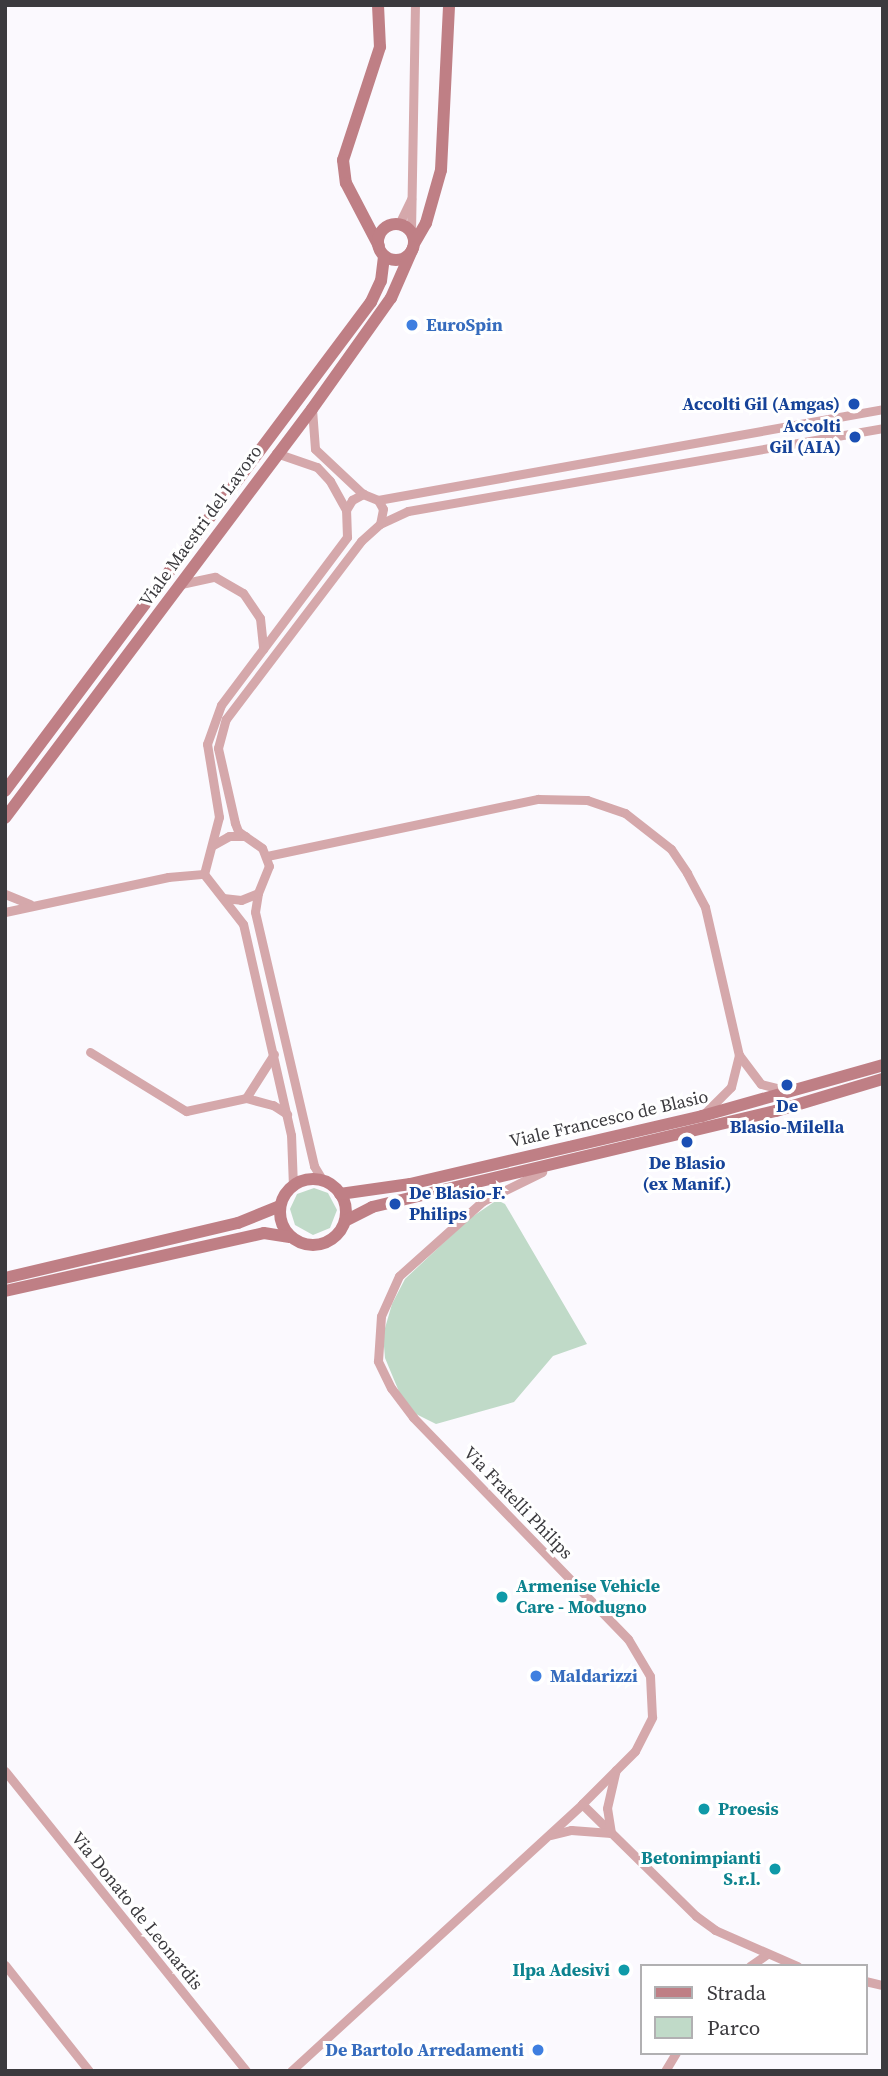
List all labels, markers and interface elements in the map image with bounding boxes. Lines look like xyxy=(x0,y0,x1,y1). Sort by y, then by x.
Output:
place label: EuroSpin xyxy=(426,314,503,336)
marker: EuroSpin xyxy=(404,317,420,333)
place label: Accolti Gil (Amgas) xyxy=(682,393,840,415)
marker: Accolti Gil (Amgas) xyxy=(846,396,862,412)
place label: Accolti Gil (AIA) xyxy=(770,416,841,458)
marker: Accolti Gil (AIA) xyxy=(847,429,863,445)
street label: Viale Maestri del Lavoro xyxy=(135,441,267,611)
marker: De Blasio-Milella xyxy=(779,1077,795,1093)
street label: Viale Francesco de Blasio xyxy=(508,1086,710,1152)
place label: De Blasio-Milella xyxy=(730,1096,844,1138)
marker: De Blasio (ex Manif.) xyxy=(679,1134,695,1150)
place label: De Blasio (ex Manif.) xyxy=(642,1153,732,1196)
place label: De Blasio-F. Philips xyxy=(409,1183,506,1226)
marker: De Blasio-F. Philips xyxy=(387,1196,403,1212)
street label: Via Fratelli Philips xyxy=(459,1442,577,1564)
place label: Armenise Vehicle Care - Modugno xyxy=(516,1576,661,1618)
marker: Armenise Vehicle Care - Modugno xyxy=(494,1589,510,1605)
place label: Maldarizzi xyxy=(550,1665,638,1687)
marker: Maldarizzi xyxy=(528,1668,544,1684)
place label: Proesis xyxy=(718,1798,779,1820)
marker: Proesis xyxy=(696,1801,712,1817)
street label: Via Donato de Leonardis xyxy=(67,1828,207,1994)
place label: Betonimpianti S.r.l. xyxy=(641,1848,761,1890)
marker: Betonimpianti S.r.l. xyxy=(767,1861,783,1877)
place label: Ilpa Adesivi xyxy=(512,1959,610,1981)
marker: Ilpa Adesivi xyxy=(616,1962,632,1978)
legend xyxy=(640,1964,867,2055)
text: Strada xyxy=(707,1978,766,2007)
text: Parco xyxy=(707,2013,760,2042)
place label: De Bartolo Arredamenti xyxy=(325,2039,524,2061)
marker: De Bartolo Arredamenti xyxy=(530,2042,546,2058)

